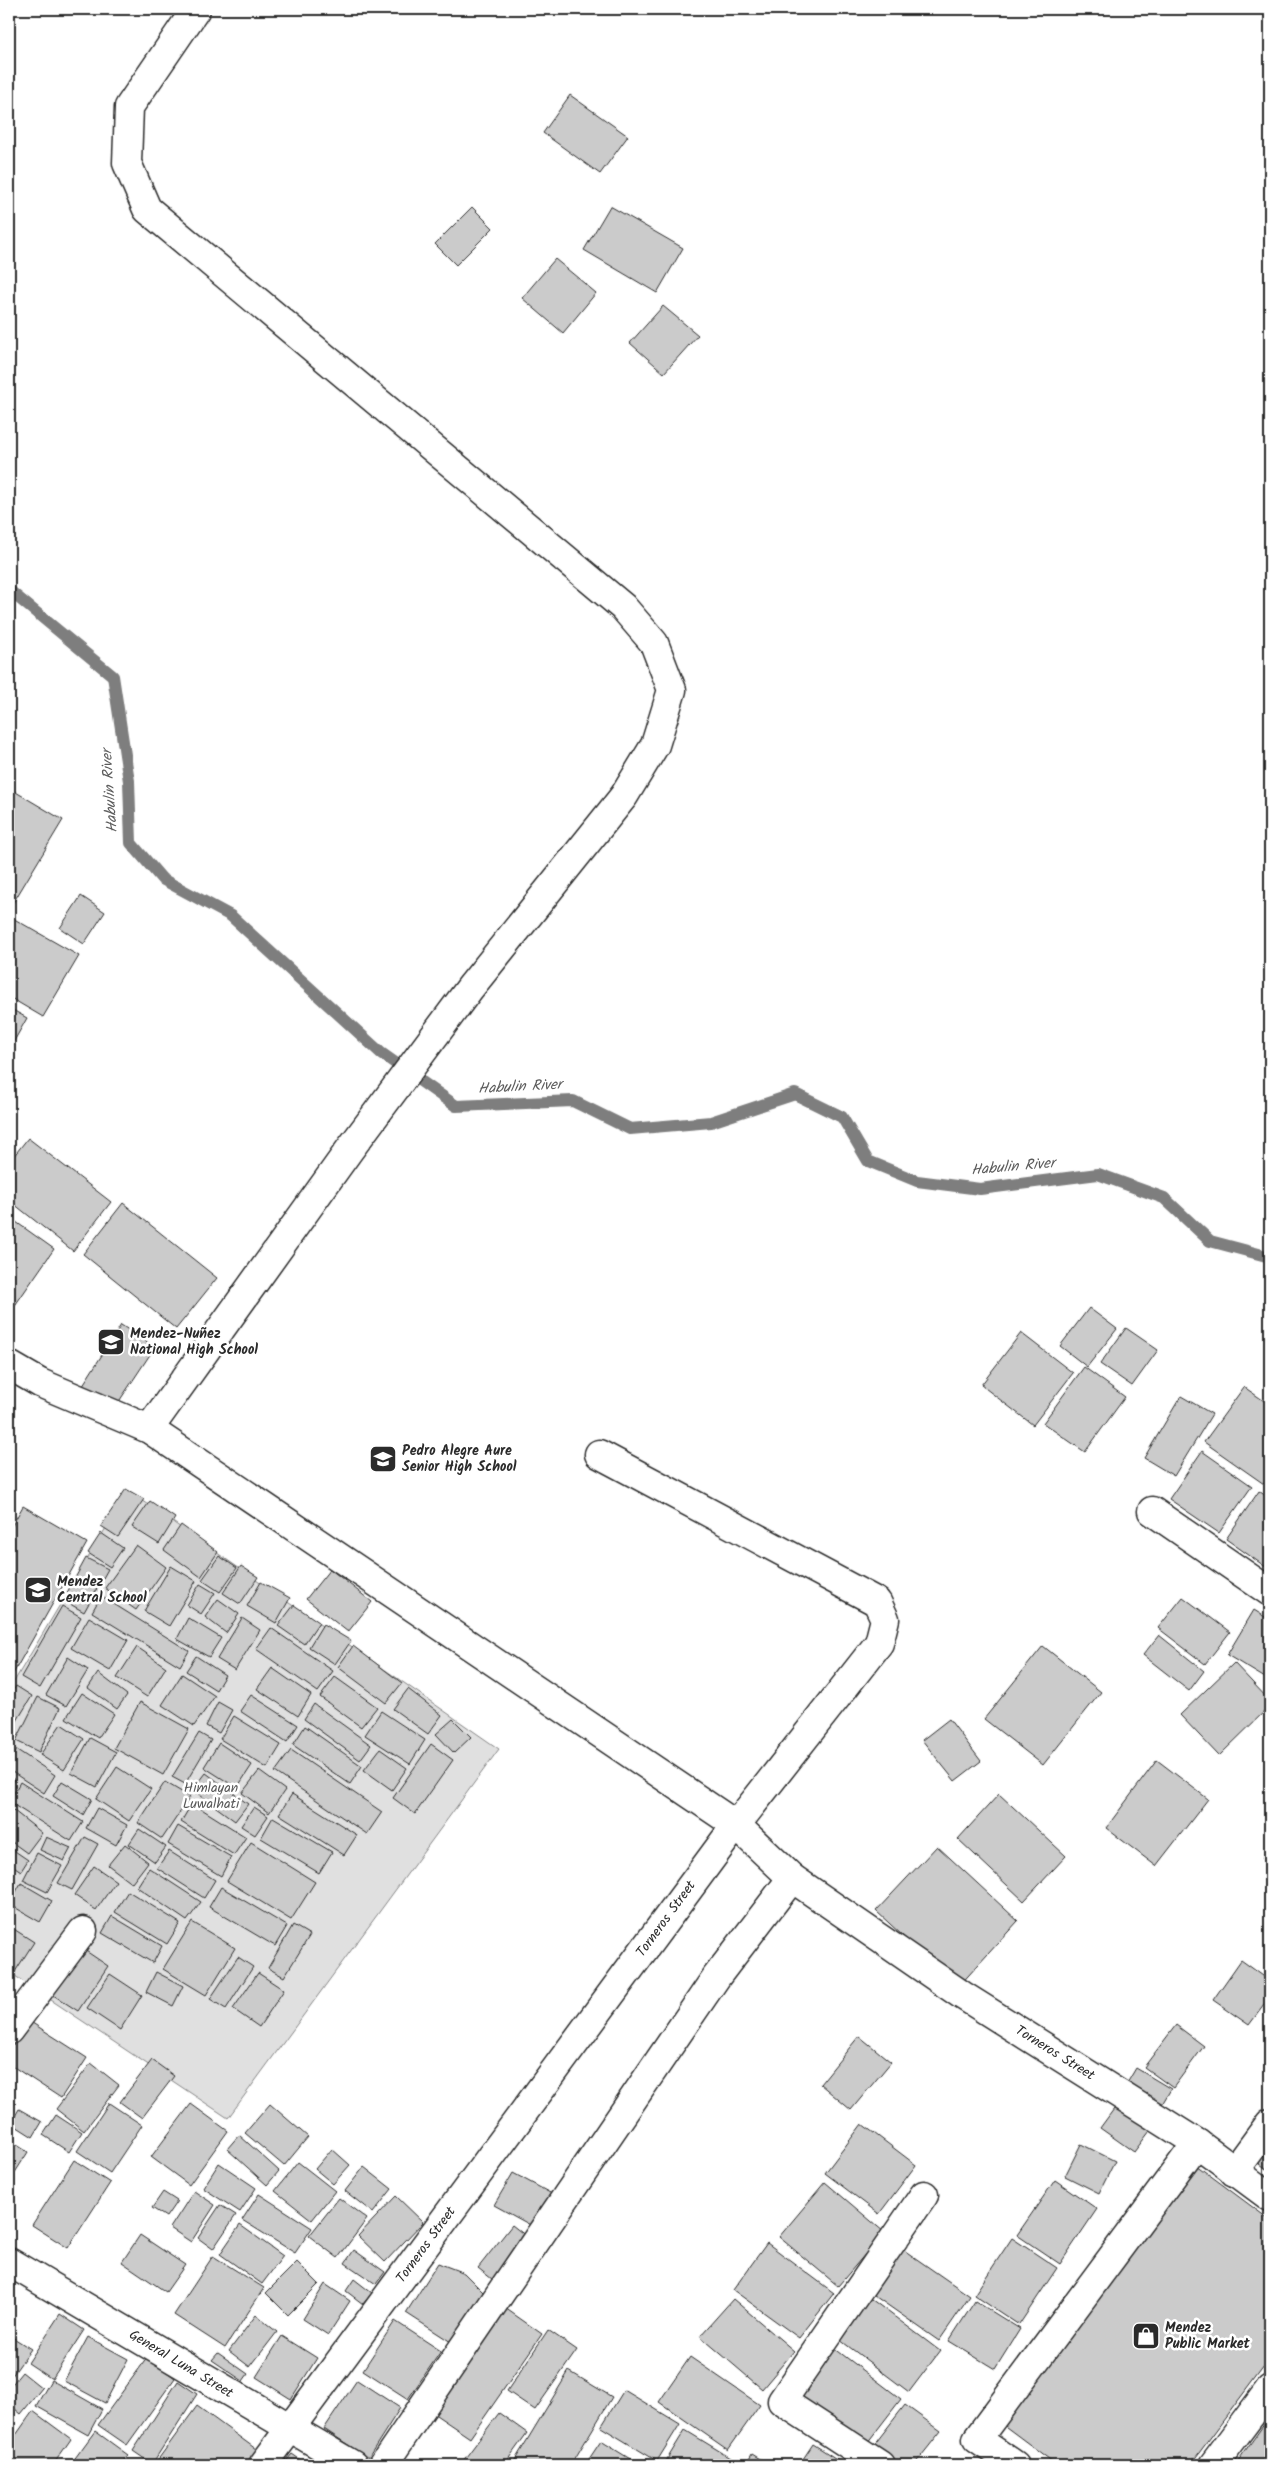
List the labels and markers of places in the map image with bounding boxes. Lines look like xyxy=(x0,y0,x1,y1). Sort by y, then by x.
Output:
place label: Mendez-Nuñez National High School xyxy=(130,1323,258,1361)
school or university icon: Mendez-Nuñez National High School xyxy=(96,1327,126,1357)
place label: Pedro Alegre Aure Senior High School xyxy=(402,1440,517,1478)
school or university icon: Pedro Alegre Aure Senior High School xyxy=(368,1444,398,1474)
place label: Mendez Central School xyxy=(57,1571,147,1609)
school or university icon: Mendez Central School xyxy=(23,1575,53,1605)
place label: Mendez Public Market xyxy=(1165,2317,1251,2355)
shop icon: Mendez Public Market xyxy=(1131,2321,1161,2351)

